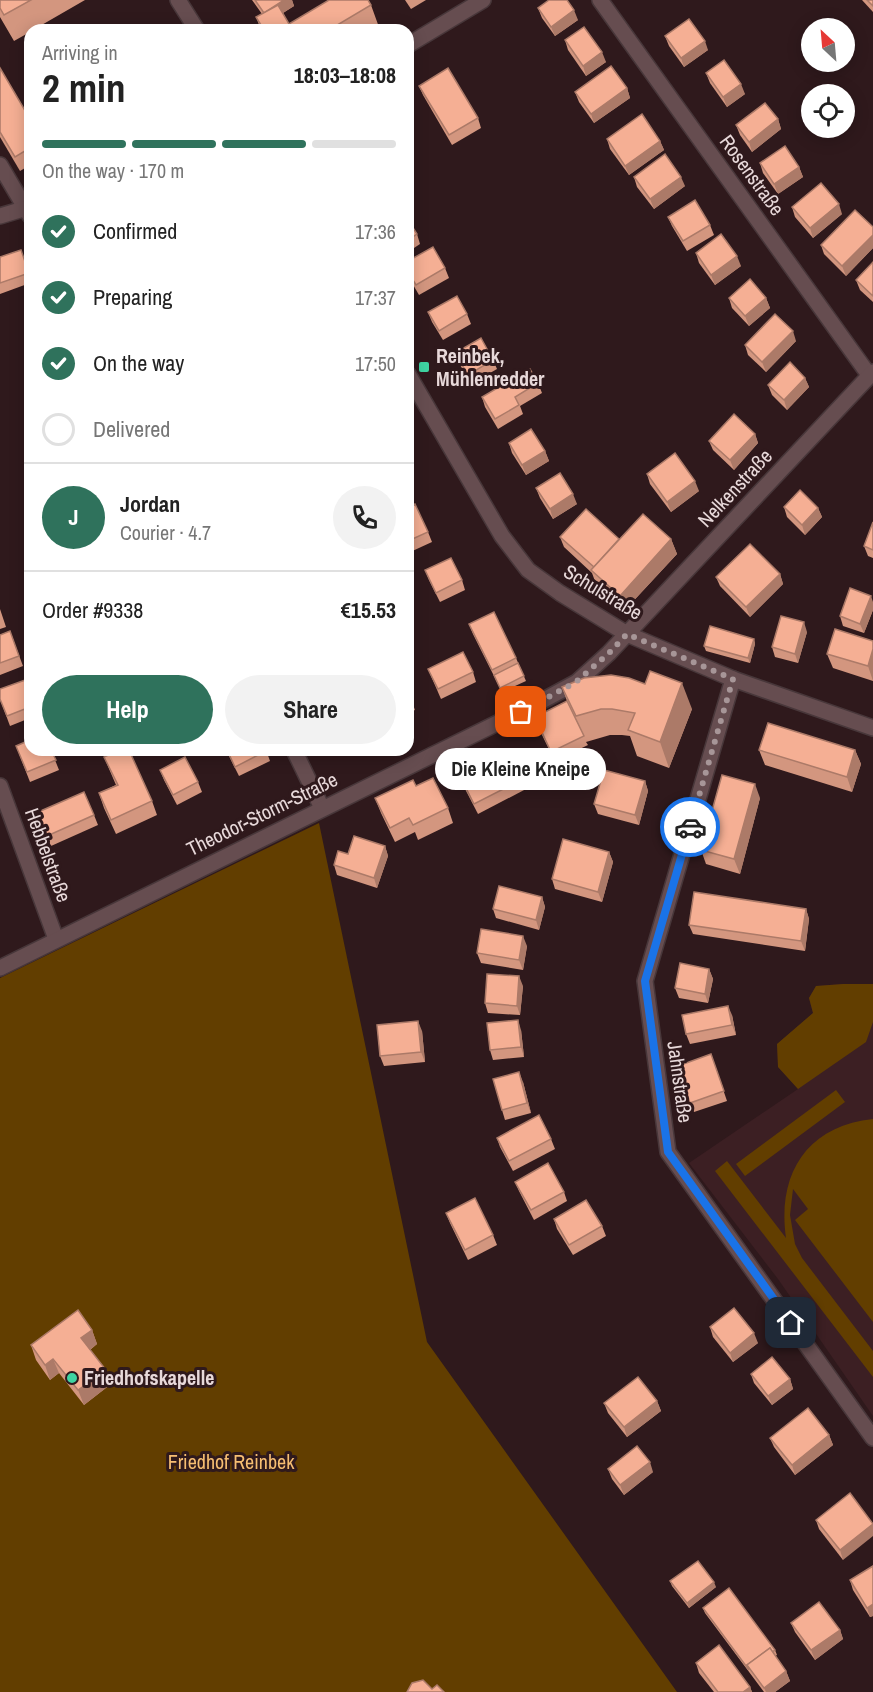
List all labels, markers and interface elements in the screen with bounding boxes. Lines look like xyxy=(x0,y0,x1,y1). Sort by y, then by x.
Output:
north arrow xyxy=(801,18,855,72)
map controls xyxy=(801,18,855,138)
text: Arriving in xyxy=(42,39,118,66)
text: 18:03–18:08 xyxy=(294,60,396,90)
text: 2 min xyxy=(42,62,126,114)
button: locate xyxy=(801,84,855,138)
street label: Rosenstraße xyxy=(714,129,791,221)
text: On the way · 170 m xyxy=(42,157,184,184)
icon: check xyxy=(42,215,75,248)
text: Confirmed xyxy=(93,216,177,246)
text: 17:36 xyxy=(355,218,396,245)
icon: check xyxy=(42,281,75,314)
text: Preparing xyxy=(93,282,172,312)
text: 17:37 xyxy=(355,284,396,311)
place label: Reinbek, Mühlenredder xyxy=(436,342,545,392)
icon: check xyxy=(42,347,75,380)
text: On the way xyxy=(93,348,184,378)
text: 17:50 xyxy=(355,350,396,377)
marker: Reinbek, Mühlenredder xyxy=(417,360,431,374)
text: Delivered xyxy=(93,414,170,444)
street label: Nelkenstraße xyxy=(692,443,778,533)
button: phone xyxy=(333,486,396,549)
text: Jordan xyxy=(120,489,180,519)
text: J xyxy=(68,502,79,532)
text: Courier · 4.7 xyxy=(120,519,211,546)
street label: Schulstraße xyxy=(559,557,648,626)
text: Order #9338 xyxy=(42,595,143,625)
text: €15.53 xyxy=(341,595,396,625)
button: Help xyxy=(42,675,213,744)
button: Share xyxy=(225,675,396,744)
pin xyxy=(495,686,546,737)
icon: bag xyxy=(504,695,537,728)
callout: Die Kleine Kneipe xyxy=(436,748,606,790)
text: Die Kleine Kneipe xyxy=(451,755,590,782)
street label: Theodor-Storm-Straße xyxy=(182,765,342,862)
courier xyxy=(660,797,720,857)
street label: Hebbelstraße xyxy=(19,804,78,906)
icon: car xyxy=(674,811,707,844)
street label: Jahnstraße xyxy=(661,1039,700,1124)
pin xyxy=(765,1297,816,1348)
icon: home xyxy=(774,1306,807,1339)
place label: Friedhofskapelle xyxy=(84,1364,214,1391)
marker: Friedhofskapelle xyxy=(65,1371,79,1385)
park label: Friedhof Reinbek xyxy=(168,1448,295,1475)

